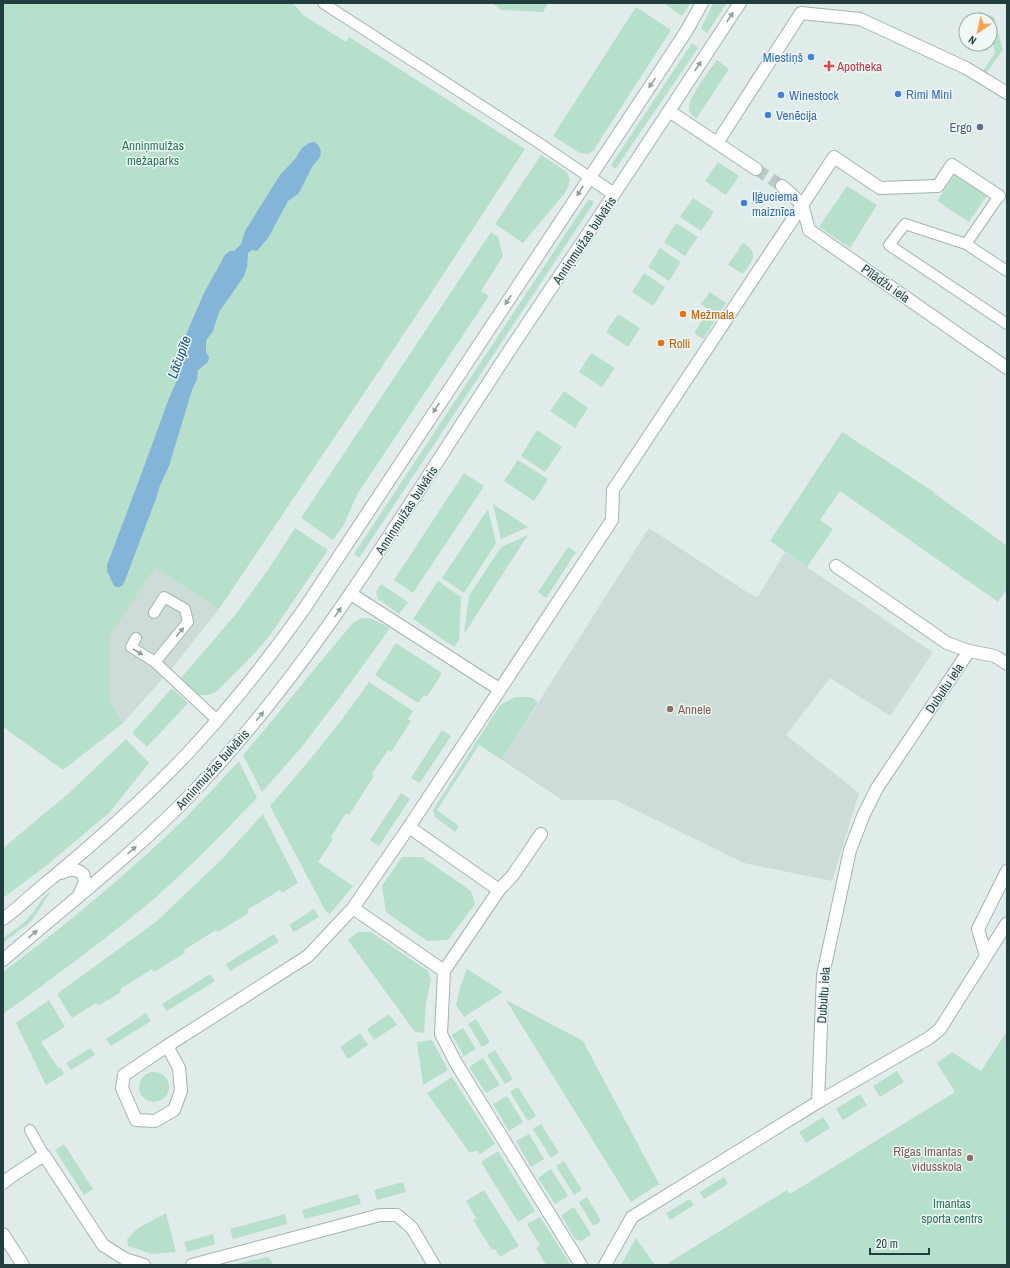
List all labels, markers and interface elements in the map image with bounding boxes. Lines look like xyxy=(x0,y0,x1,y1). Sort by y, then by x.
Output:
one-way arrow xyxy=(726,12,734,23)
north arrow xyxy=(958,12,998,52)
text: N xyxy=(966,33,979,48)
place label: Miestiņš xyxy=(763,49,803,66)
marker: Miestiņš xyxy=(806,52,816,62)
place label: Apotheka xyxy=(836,58,882,75)
one-way arrow xyxy=(694,61,702,71)
marker: Apotheka xyxy=(824,61,834,71)
one-way arrow xyxy=(648,78,656,88)
place label: Rimi Mini xyxy=(906,86,952,103)
place label: Winestock xyxy=(789,87,839,104)
marker: Rimi Mini xyxy=(893,89,903,99)
marker: Winestock xyxy=(776,90,786,100)
place label: Venēcija xyxy=(776,107,817,124)
marker: Venēcija xyxy=(763,110,773,120)
place label: Ergo xyxy=(949,119,972,136)
marker: Ergo xyxy=(975,122,985,132)
park label: Anniņmuižas mežaparks xyxy=(121,137,184,169)
one-way arrow xyxy=(576,186,584,196)
place label: Iļģuciema maiznīca xyxy=(752,188,798,220)
street label: Anniņmuižas bulvāris xyxy=(548,193,620,288)
marker: Iļģuciema maiznīca xyxy=(739,198,749,208)
street label: Pīlādžu iela xyxy=(858,260,913,306)
one-way arrow xyxy=(504,294,512,305)
place label: Mežmala xyxy=(691,306,734,323)
marker: Mežmala xyxy=(678,309,688,319)
water label: Lāčupīte xyxy=(163,333,195,381)
place label: Rolli xyxy=(669,335,690,352)
marker: Rolli xyxy=(656,338,666,348)
one-way arrow xyxy=(433,402,440,414)
street label: Anniņmuižas bulvāris xyxy=(371,463,441,559)
one-way arrow xyxy=(334,607,342,617)
one-way arrow xyxy=(175,627,184,637)
one-way arrow xyxy=(133,648,143,656)
street label: Dubultu iela xyxy=(921,660,967,717)
place label: Annele xyxy=(677,701,711,718)
marker: Annele xyxy=(665,704,675,714)
one-way arrow xyxy=(255,710,264,721)
street label: Anniņmuižas bulvāris xyxy=(171,726,253,814)
one-way arrow xyxy=(127,846,137,855)
one-way arrow xyxy=(27,930,38,939)
street label: Dubultu iela xyxy=(813,966,834,1024)
place label: Rīgas Imantas vidusskola xyxy=(893,1143,962,1175)
marker: Rīgas Imantas vidusskola xyxy=(965,1153,975,1163)
park label: Imantas sporta centrs xyxy=(921,1195,983,1227)
scale bar xyxy=(870,1230,929,1256)
text: 20 m xyxy=(876,1236,898,1252)

